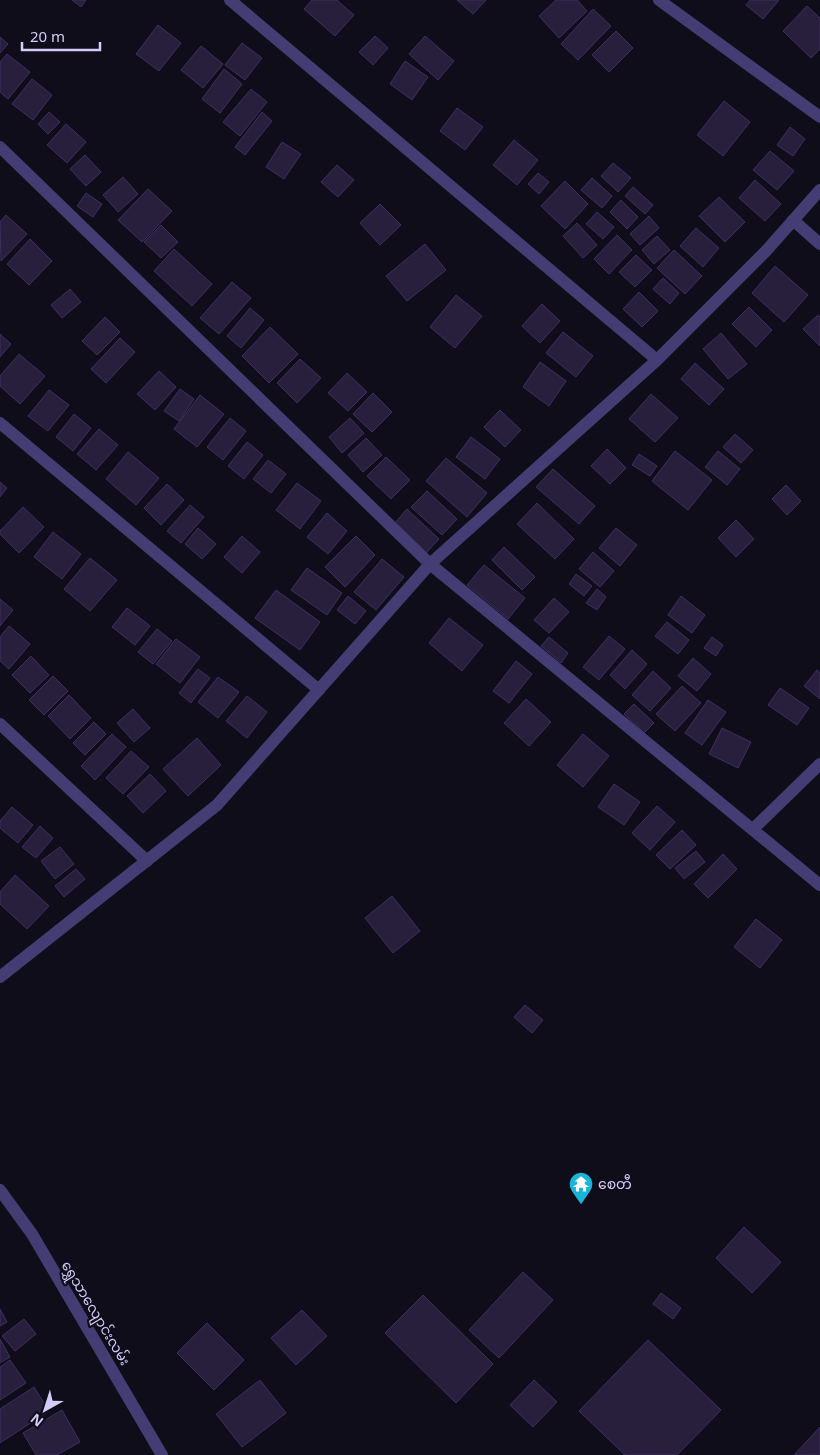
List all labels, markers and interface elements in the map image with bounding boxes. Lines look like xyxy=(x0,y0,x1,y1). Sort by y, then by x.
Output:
scale bar xyxy=(22,20,100,52)
text: 20 m xyxy=(30,26,65,46)
temple icon: စေတီ xyxy=(568,1171,594,1205)
place label: စေတီ xyxy=(598,1174,632,1193)
street label: ရွှေသာလျောင်းလမ်း xyxy=(55,1257,135,1370)
north arrow xyxy=(20,1385,70,1435)
text: N xyxy=(26,1410,47,1431)

